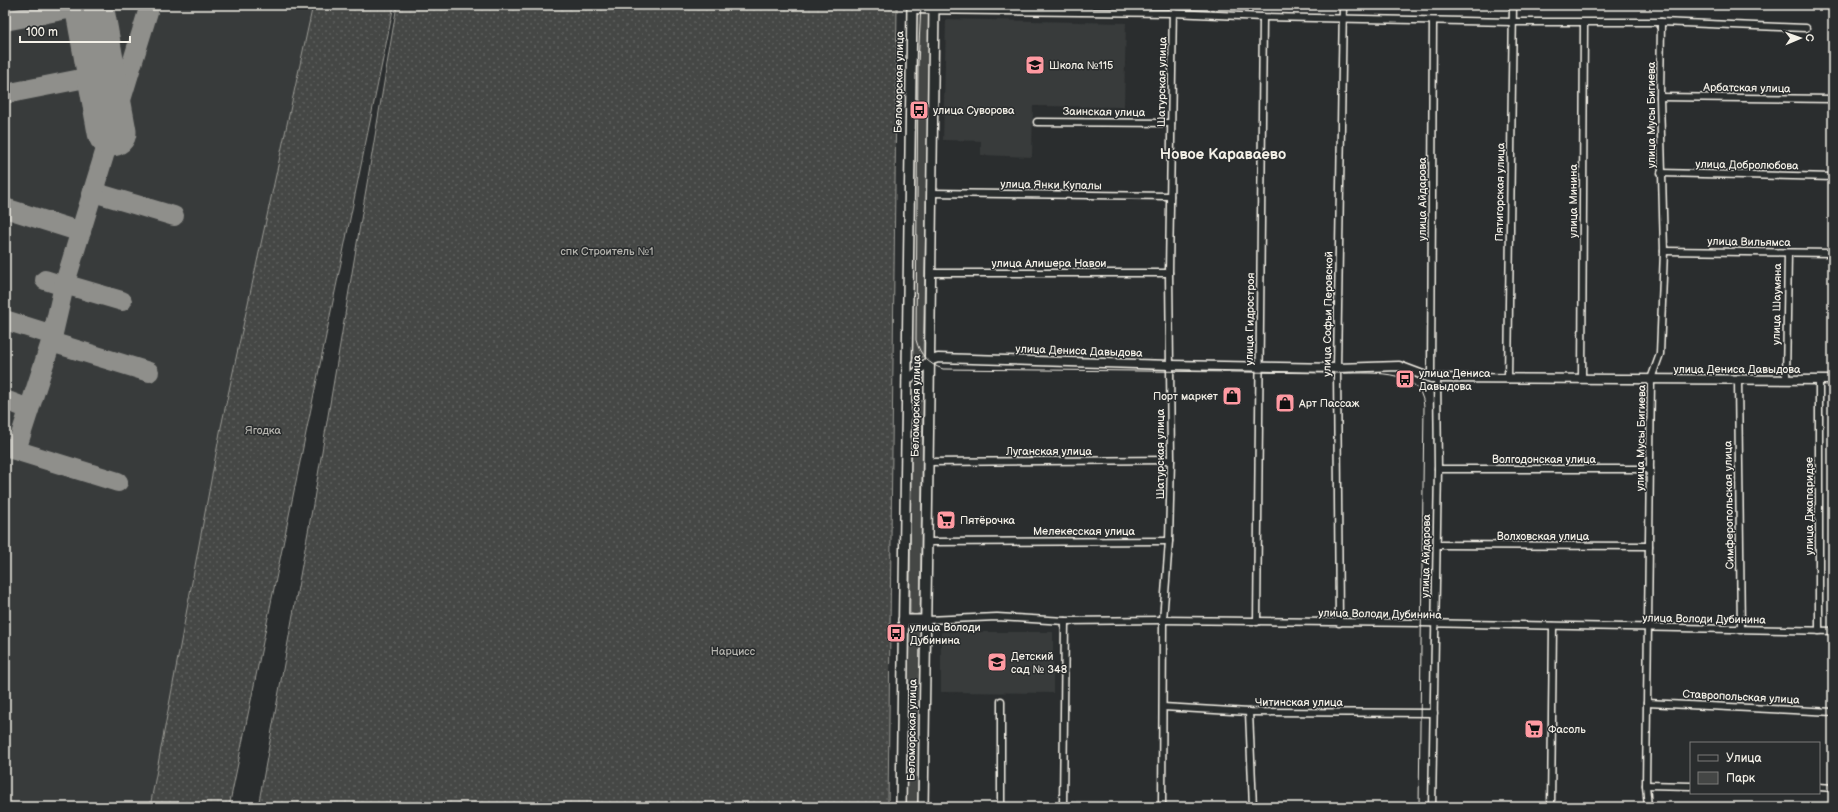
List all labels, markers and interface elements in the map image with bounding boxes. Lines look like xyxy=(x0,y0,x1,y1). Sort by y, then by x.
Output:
scale bar xyxy=(20,18,130,44)
north arrow xyxy=(1780,18,1820,58)
text: 100 m xyxy=(26,25,58,40)
street label: Беломорская улица xyxy=(892,30,906,133)
text: С xyxy=(1803,34,1816,42)
street label: Шатурская улица xyxy=(1155,36,1169,127)
school or university icon: Школа №115 xyxy=(1024,54,1046,76)
place label: Школа №115 xyxy=(1049,59,1113,72)
street label: улица Мусы Бигиева xyxy=(1645,61,1658,168)
street label: Арбатская улица xyxy=(1702,81,1791,95)
bus stop icon: улица Суворова xyxy=(908,99,930,121)
place label: улица Суворова xyxy=(933,104,1015,117)
street label: Заинская улица xyxy=(1063,105,1146,119)
street label: Пятигорская улица xyxy=(1493,142,1507,241)
district label: Новое Караваево xyxy=(1160,145,1286,164)
street label: улица Айдарова xyxy=(1416,157,1429,241)
street label: улица Добролюбова xyxy=(1695,158,1799,172)
street label: улица Минина xyxy=(1567,164,1580,238)
street label: улица Янки Купалы xyxy=(1000,178,1102,192)
street label: улица Вильямса xyxy=(1707,235,1791,249)
park label: спк Строитель №1 xyxy=(560,245,654,258)
street label: улица Софьи Перовской xyxy=(1320,251,1336,377)
street label: улица Алишера Навои xyxy=(991,257,1107,270)
street label: улица Шаумяна xyxy=(1770,263,1784,345)
street label: улица Гидростроя xyxy=(1243,272,1257,366)
street label: улица Дениса Давыдова xyxy=(1015,342,1143,360)
street label: Беломорская улица xyxy=(909,354,923,457)
street label: улица Дениса Давыдова xyxy=(1673,363,1801,376)
place label: улица Дениса Давыдова xyxy=(1419,367,1491,393)
bus stop icon: улица Дениса Давыдова xyxy=(1394,368,1416,390)
street label: улица Мусы Бигиева xyxy=(1634,384,1648,491)
shop icon: Порт маркет xyxy=(1221,385,1243,407)
place label: Порт маркет xyxy=(1153,390,1218,403)
shop icon: Арт Пассаж xyxy=(1274,392,1296,414)
place label: Арт Пассаж xyxy=(1298,397,1360,410)
street label: Шатурская улица xyxy=(1154,408,1167,499)
park label: Ягодка xyxy=(245,424,282,437)
street label: Симферопольская улица xyxy=(1721,440,1737,570)
street label: Луганская улица xyxy=(1005,445,1092,458)
street label: Волгодонская улица xyxy=(1492,453,1597,466)
street label: улица Джапаридзе xyxy=(1803,457,1816,555)
supermarket icon: Пятёрочка xyxy=(935,509,957,531)
place label: Пятёрочка xyxy=(960,514,1016,527)
street label: улица Айдарова xyxy=(1419,514,1433,598)
street label: Мелекесская улица xyxy=(1033,525,1136,538)
street label: Волховская улица xyxy=(1497,530,1590,543)
street label: улица Володи Дубинина xyxy=(1318,606,1442,622)
street label: улица Володи Дубинина xyxy=(1642,611,1766,627)
place label: улица Володи Дубинина xyxy=(910,621,981,647)
bus stop icon: улица Володи Дубинина xyxy=(885,622,907,644)
park label: Нарцисс xyxy=(711,645,756,658)
place label: Детский сад № 348 xyxy=(1011,650,1067,676)
school or university icon: Детский сад № 348 xyxy=(986,651,1008,673)
street label: Беломорская улица xyxy=(905,678,919,781)
street label: Ставропольская улица xyxy=(1682,687,1800,707)
street label: Читинская улица xyxy=(1255,696,1344,709)
supermarket icon: Фасоль xyxy=(1523,718,1545,740)
place label: Фасоль xyxy=(1548,723,1586,736)
legend xyxy=(1690,742,1820,794)
text: Улица xyxy=(1726,751,1762,766)
text: Парк xyxy=(1726,771,1756,786)

